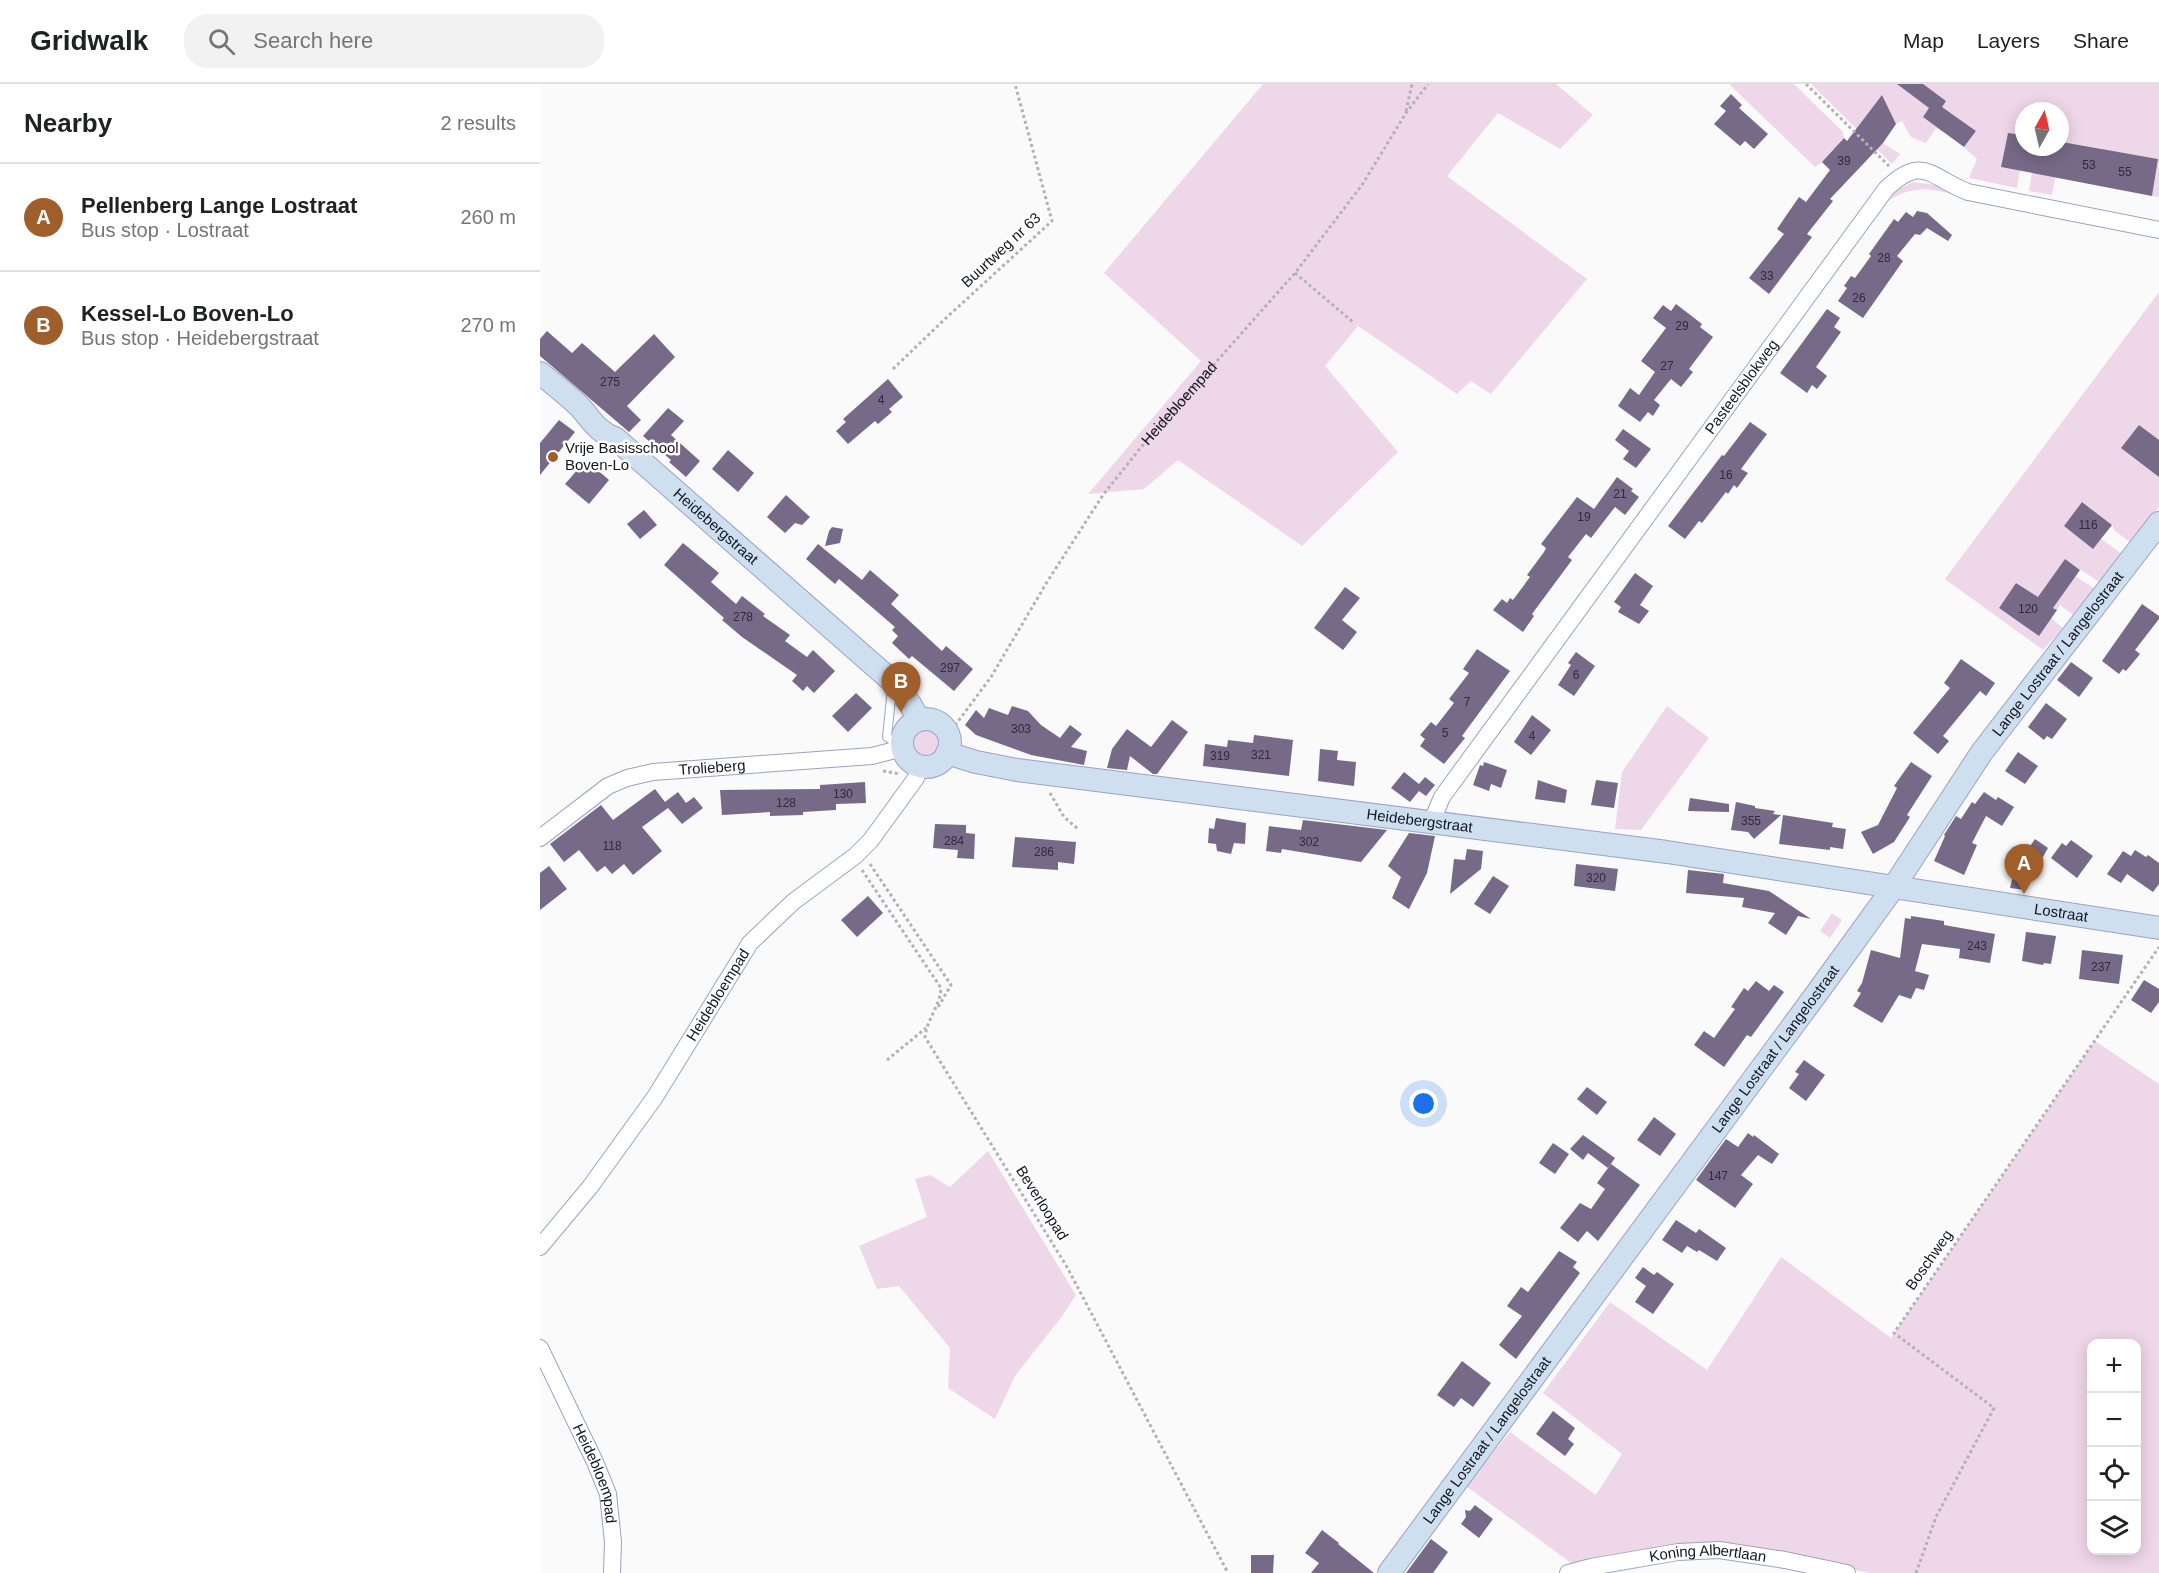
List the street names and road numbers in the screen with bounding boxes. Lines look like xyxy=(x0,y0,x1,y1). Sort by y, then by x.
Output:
street label: Buurtweg nr 63 xyxy=(958,209,1044,291)
street label: Pasteelsblokweg xyxy=(1701,336,1781,437)
street label: Heidebloempad xyxy=(1138,358,1220,448)
street label: Heidebergstraat xyxy=(670,484,762,568)
street label: Lange Lostraat / Langelostraat xyxy=(1988,567,2127,739)
street label: Trolieberg xyxy=(678,756,746,778)
street label: Heidebergstraat xyxy=(1366,805,1475,836)
street label: Lostraat xyxy=(2033,900,2090,925)
street label: Heidebloempad xyxy=(683,946,752,1044)
street label: Lange Lostraat / Langelostraat xyxy=(1708,961,1843,1136)
street label: Beverloopad xyxy=(1013,1163,1072,1243)
street label: Boschweg xyxy=(1902,1226,1955,1293)
street label: Lange Lostraat / Langelostraat xyxy=(1419,1352,1554,1527)
street label: Heidebloempad xyxy=(570,1421,620,1524)
street label: Koning Albertlaan xyxy=(1648,1541,1768,1565)

